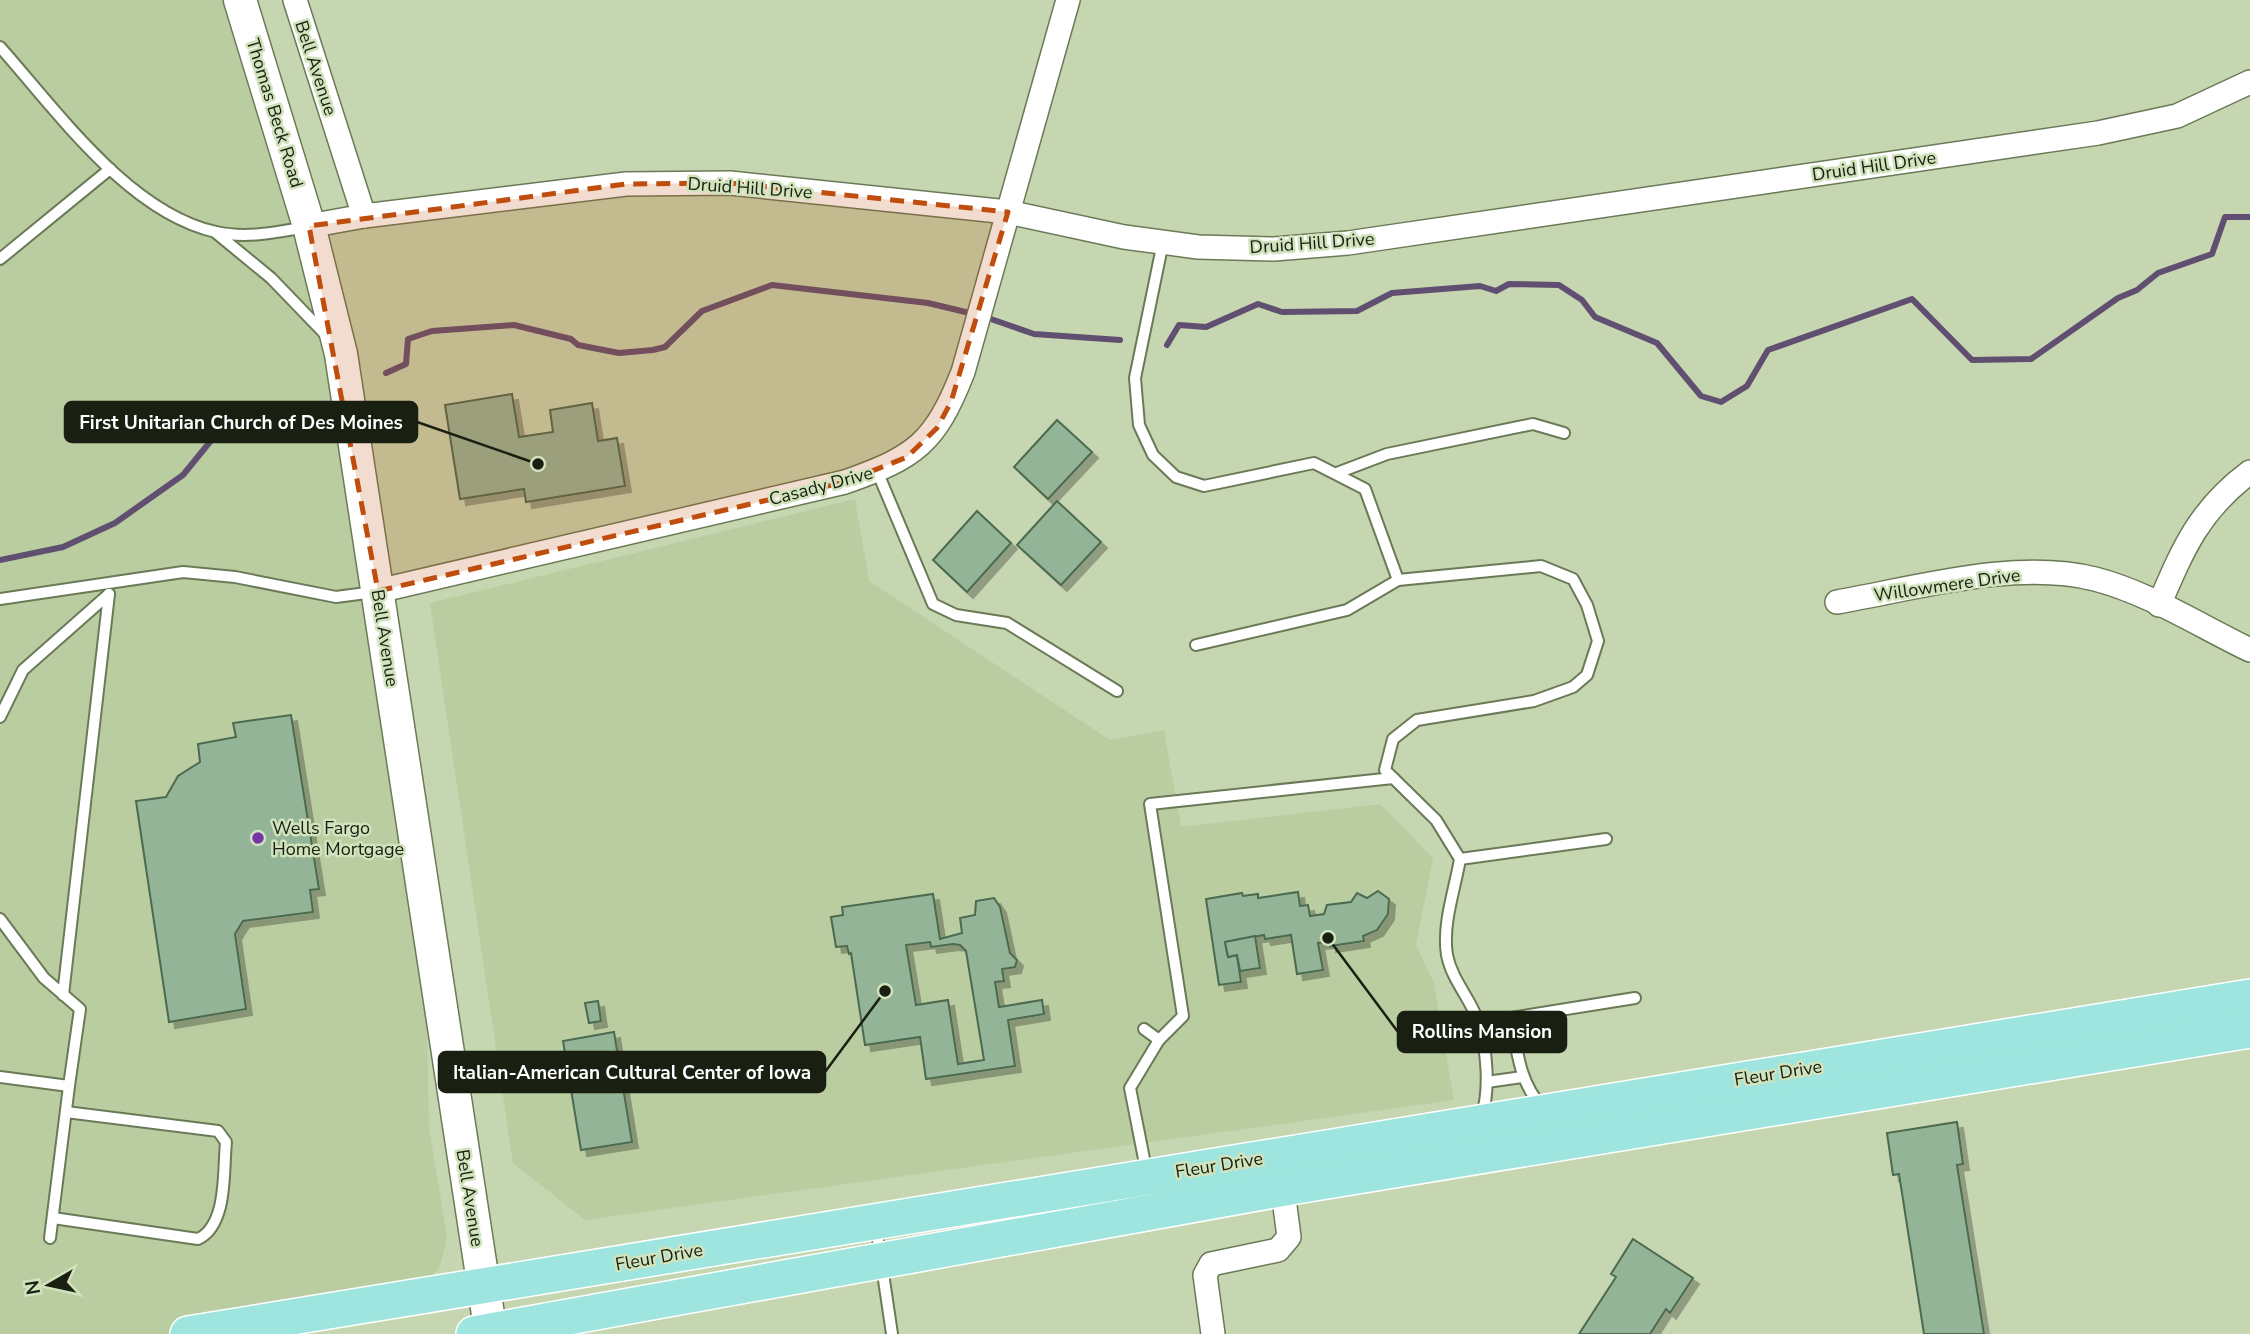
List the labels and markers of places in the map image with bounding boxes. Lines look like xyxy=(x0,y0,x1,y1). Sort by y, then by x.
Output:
callout: First Unitarian Church of Des Moines xyxy=(65,402,417,442)
place label: Wells Fargo Home Mortgage xyxy=(272,816,404,861)
marker: Wells Fargo Home Mortgage xyxy=(250,830,266,846)
callout: Rollins Mansion xyxy=(1398,1012,1566,1052)
callout: Italian-American Cultural Center of Iowa xyxy=(439,1052,825,1092)

